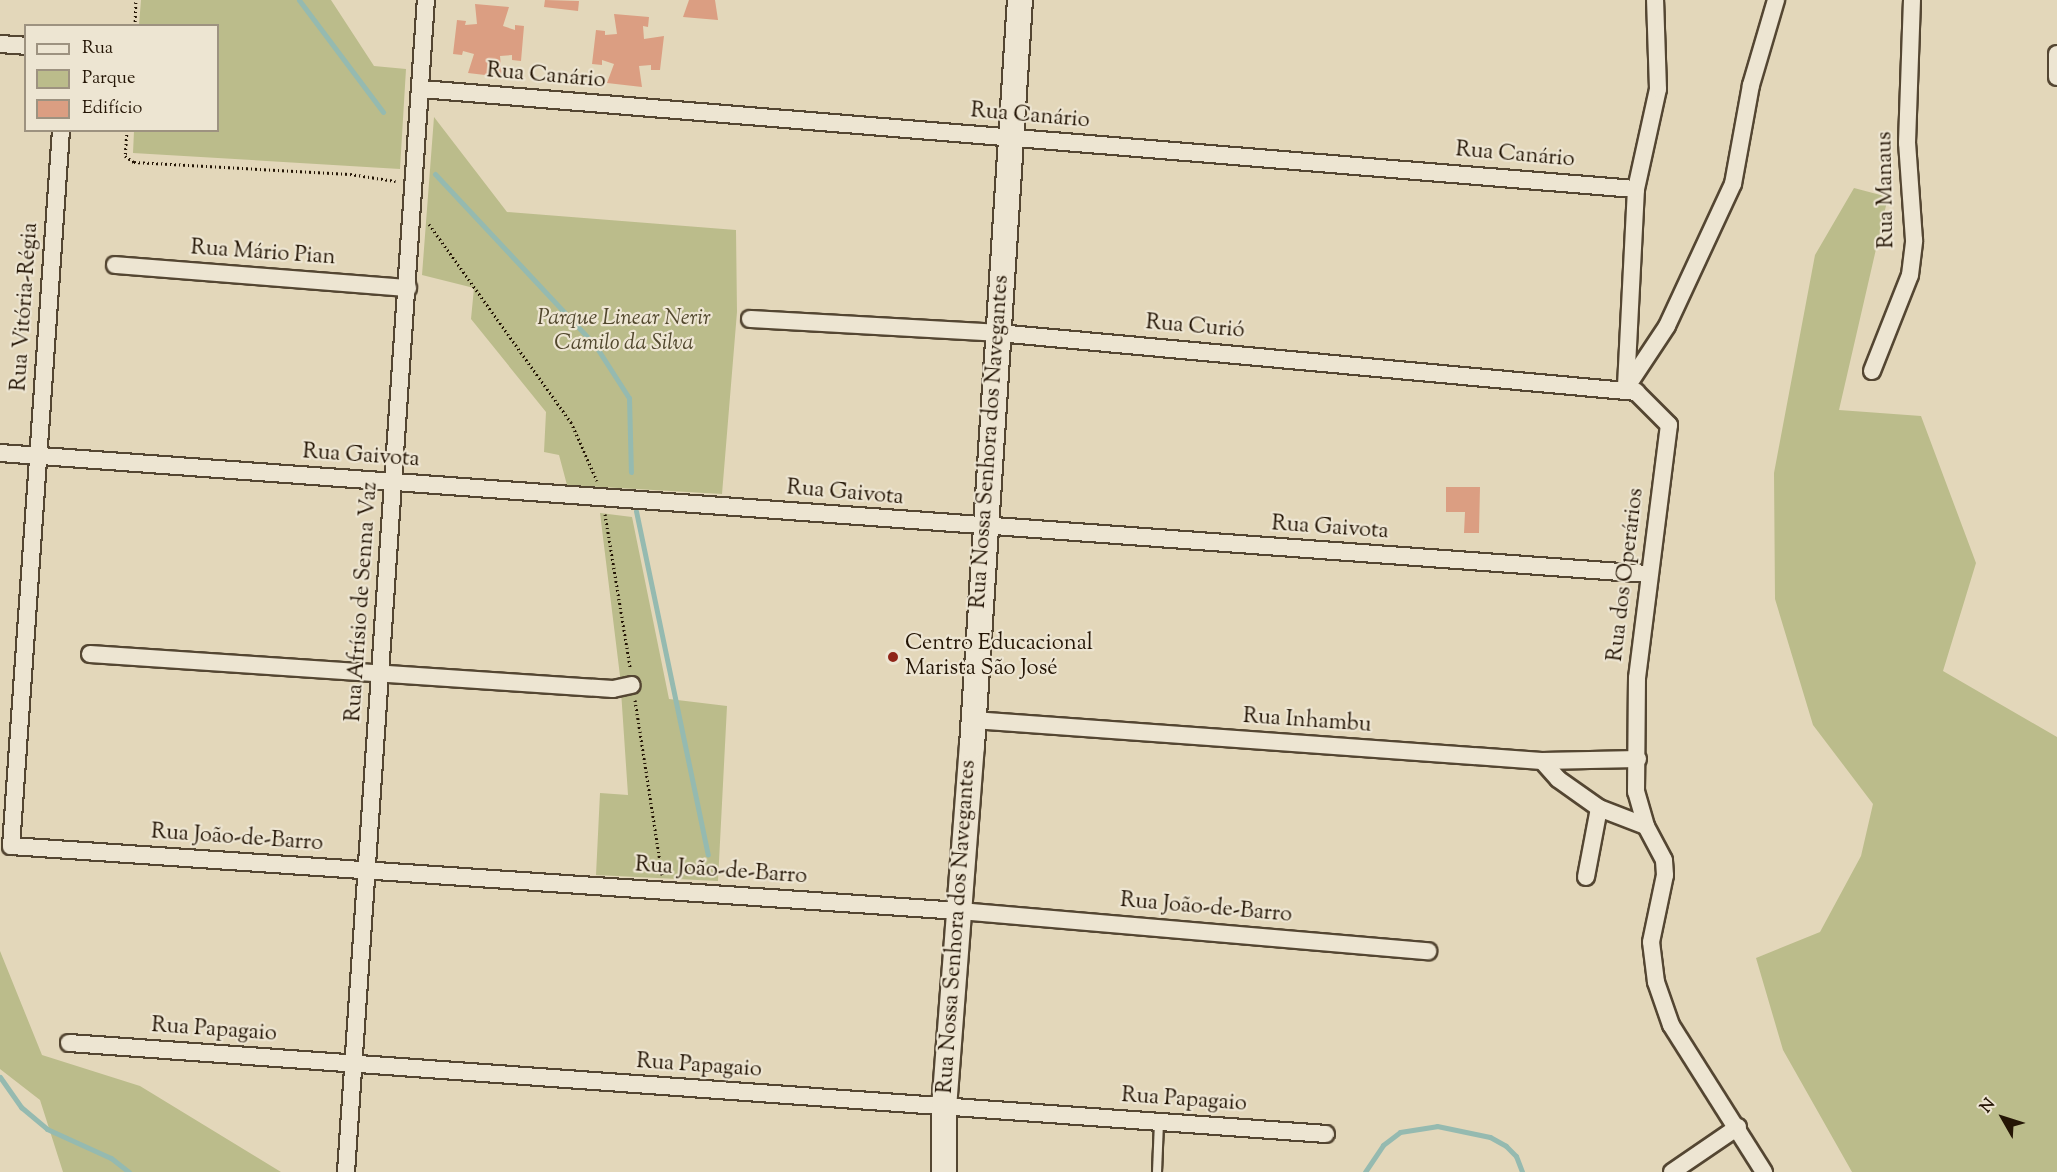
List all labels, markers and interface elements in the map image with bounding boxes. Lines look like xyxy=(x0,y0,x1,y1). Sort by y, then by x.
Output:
legend xyxy=(24,24,219,132)
text: Rua xyxy=(82,36,113,62)
street label: Rua Canário xyxy=(485,59,607,95)
text: Parque xyxy=(82,66,135,92)
text: Edifício xyxy=(82,96,142,122)
street label: Rua Canário xyxy=(969,99,1091,135)
street label: Rua Manaus xyxy=(1873,131,1901,249)
street label: Rua Canário xyxy=(1454,138,1576,174)
street label: Rua Vitória-Régia xyxy=(7,222,45,392)
street label: Rua Mário Pian xyxy=(190,236,336,272)
street label: Rua Nossa Senhora dos Navegantes xyxy=(966,274,1016,610)
park label: Parque Linear Nerir Camilo da Silva xyxy=(537,306,711,358)
street label: Rua Curió xyxy=(1144,311,1246,345)
street label: Rua Gaivota xyxy=(302,440,420,474)
street label: Rua Gaivota xyxy=(785,476,905,512)
street label: Rua Afrísio de Senna Vaz xyxy=(341,481,385,723)
street label: Rua dos Operários xyxy=(1603,487,1651,663)
street label: Rua Gaivota xyxy=(1271,512,1389,546)
place label: Centro Educacional Marista São José xyxy=(905,631,1093,682)
marker: Centro Educacional Marista São José xyxy=(886,650,900,664)
street label: Rua Inhambu xyxy=(1242,704,1372,740)
street label: Rua Nossa Senhora dos Navegantes xyxy=(933,759,983,1095)
street label: Rua João-de-Barro xyxy=(150,820,324,858)
street label: Rua João-de-Barro xyxy=(634,853,808,891)
street label: Rua João-de-Barro xyxy=(1119,888,1293,930)
street label: Rua Papagaio xyxy=(150,1013,278,1049)
street label: Rua Papagaio xyxy=(635,1049,763,1085)
street label: Rua Papagaio xyxy=(1120,1083,1248,1119)
north arrow xyxy=(1973,1088,2033,1148)
text: N xyxy=(1976,1094,2002,1119)

